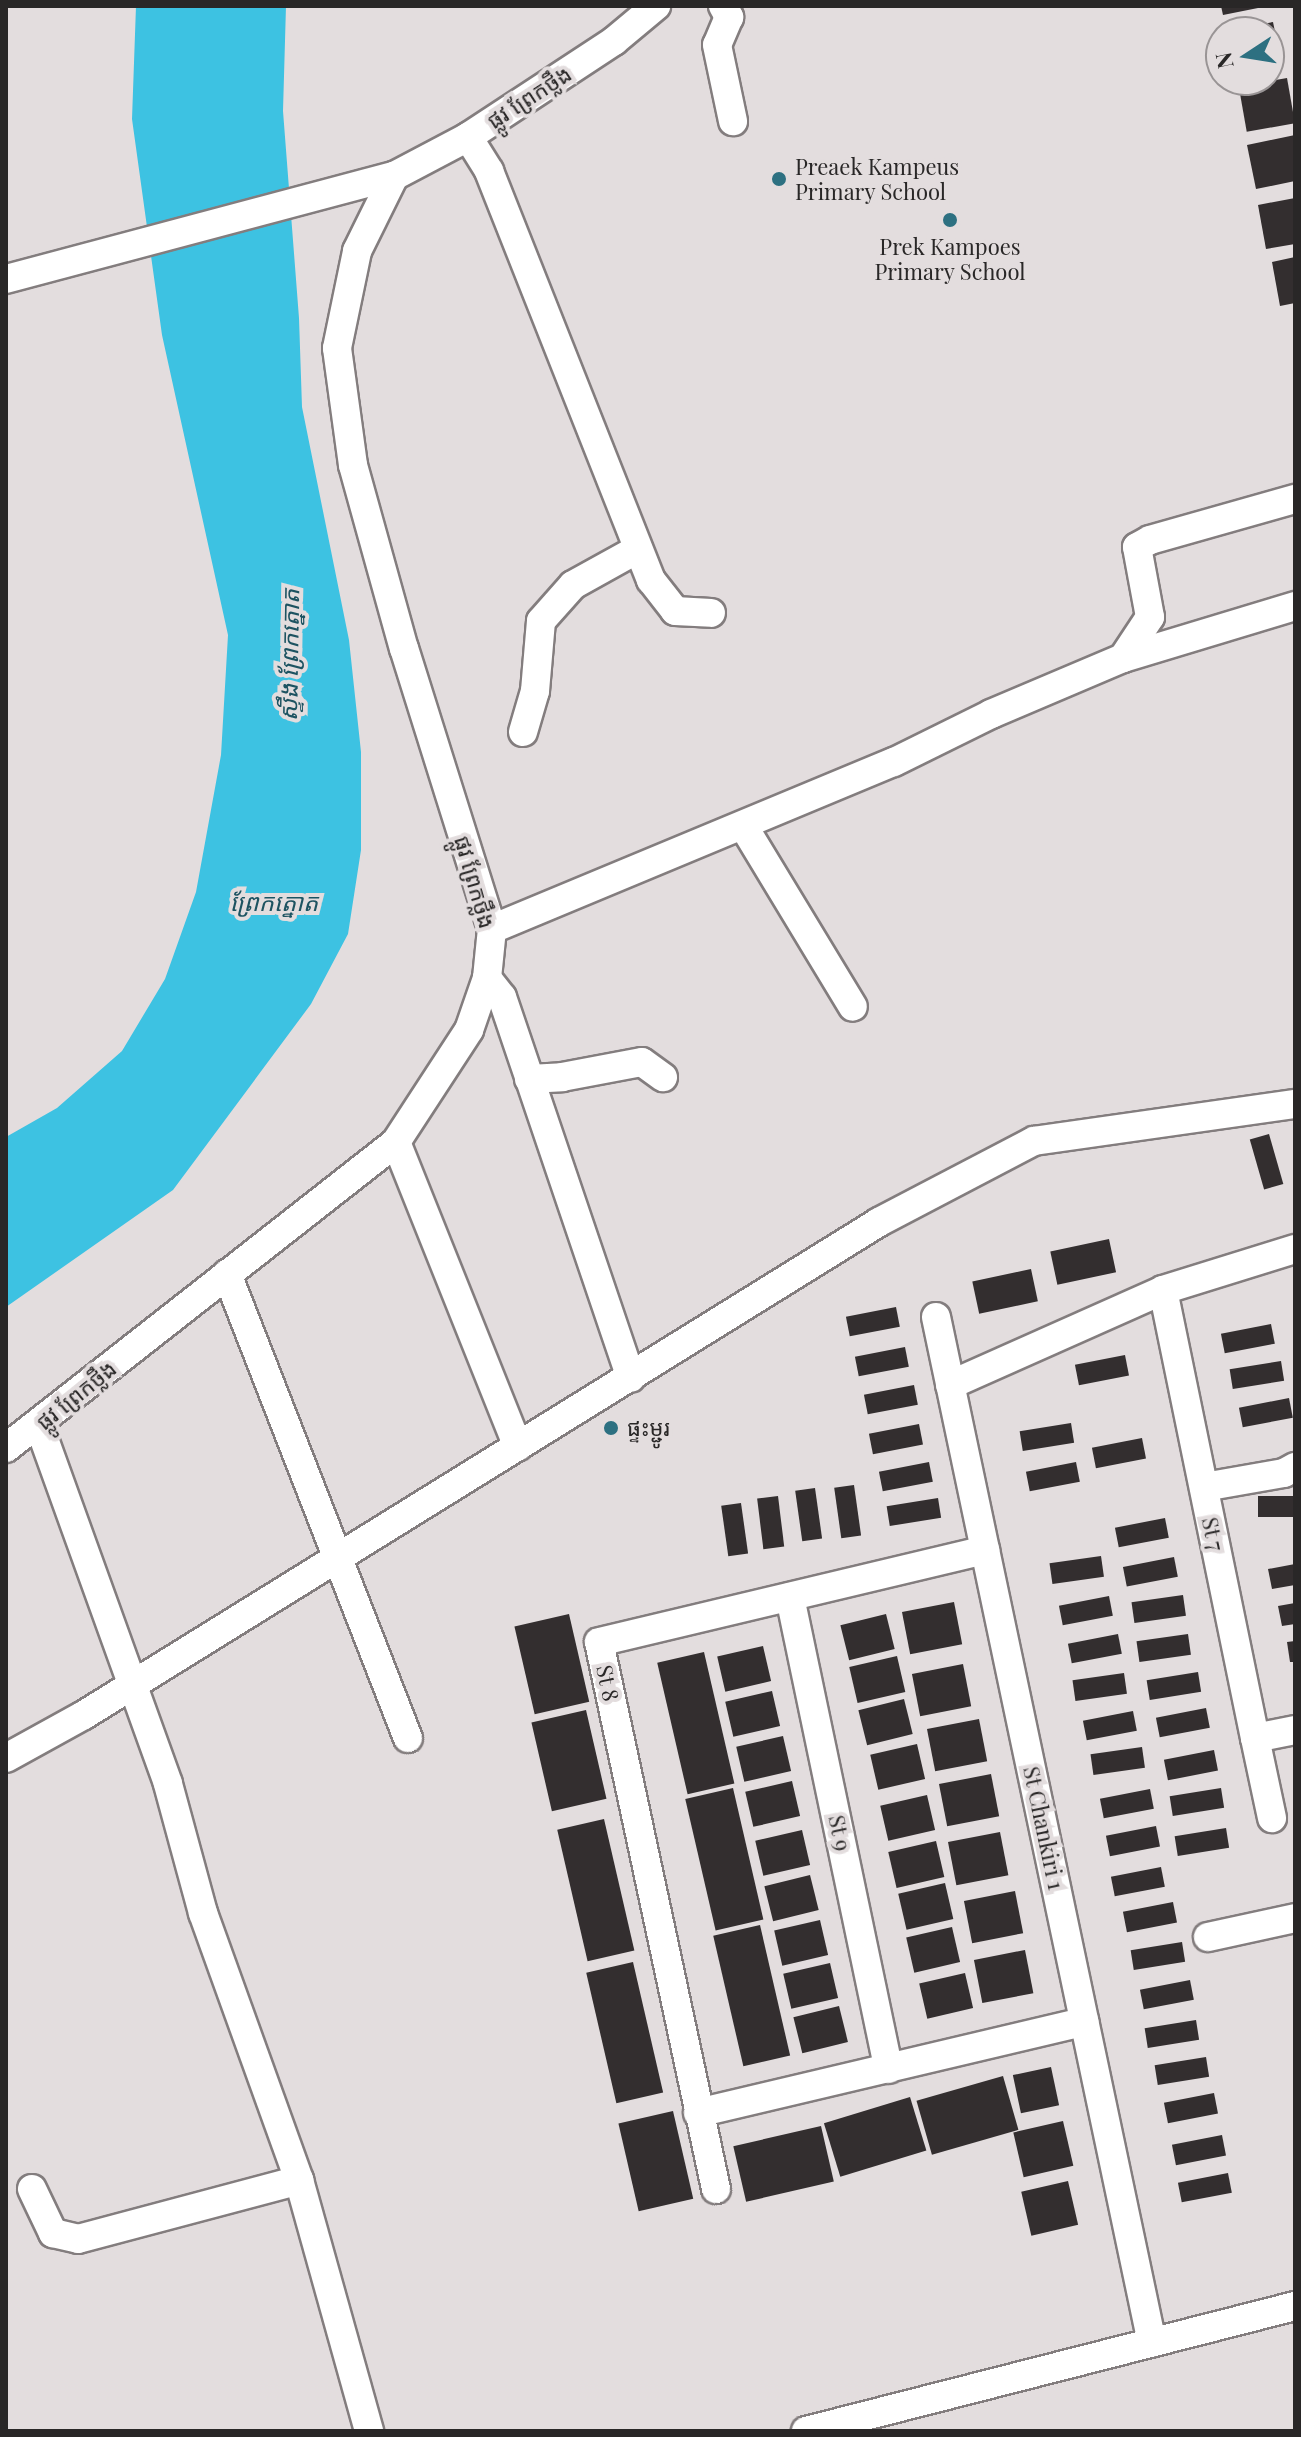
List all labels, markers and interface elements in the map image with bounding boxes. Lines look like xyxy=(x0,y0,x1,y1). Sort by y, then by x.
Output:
north arrow xyxy=(1205,16,1285,96)
text: N xyxy=(1207,50,1240,71)
street label: ផ្លូវ ព្រែកថ្លឹង xyxy=(482,60,576,134)
place label: Preaek Kampeus Primary School xyxy=(795,153,959,204)
marker: Preaek Kampeus Primary School xyxy=(770,170,788,188)
marker: Prek Kampoes Primary School xyxy=(941,211,959,229)
place label: Prek Kampoes Primary School xyxy=(874,233,1026,284)
water label: ស្ទឹង ព្រែកត្នោត xyxy=(273,589,305,721)
street label: ផ្លូវ ព្រែកថ្លឹង xyxy=(449,833,501,931)
water label: ព្រែកត្នោត xyxy=(230,888,318,916)
street label: ផ្លូវ ព្រែកថ្លឹង xyxy=(31,1355,121,1435)
place label: ផ្ទះម្ជូរ xyxy=(627,1415,670,1441)
marker: ផ្ទះម្ជូរ xyxy=(602,1419,620,1437)
street label: St 7 xyxy=(1197,1515,1229,1553)
street label: St 8 xyxy=(591,1662,625,1704)
street label: St Chankiri 1 xyxy=(1018,1764,1070,1892)
street label: St 9 xyxy=(823,1812,857,1854)

